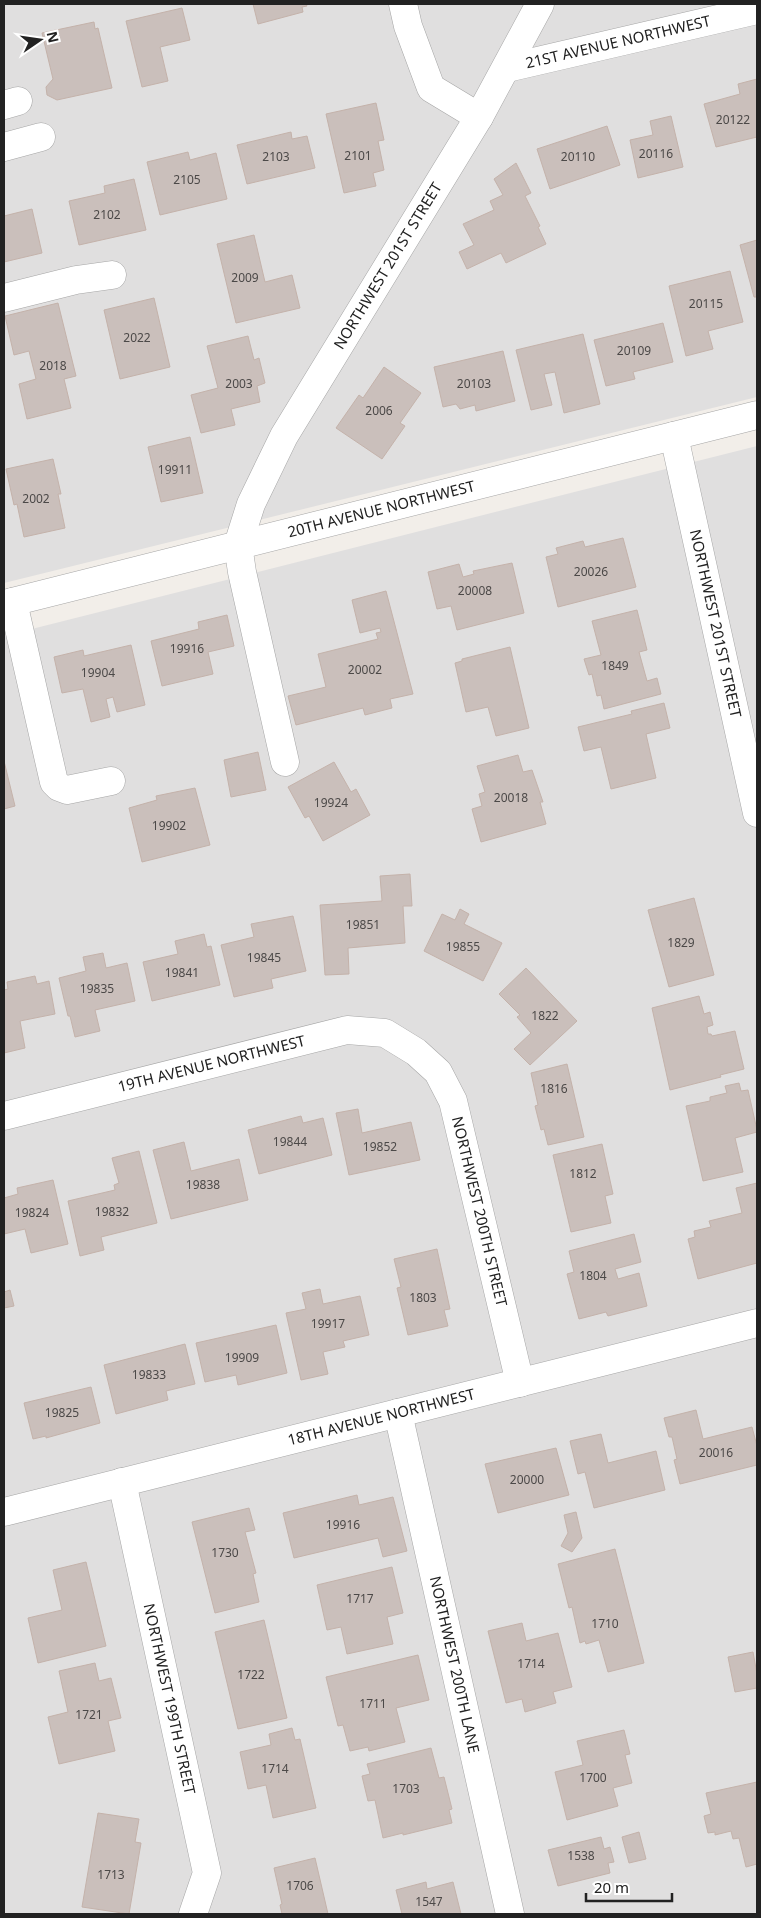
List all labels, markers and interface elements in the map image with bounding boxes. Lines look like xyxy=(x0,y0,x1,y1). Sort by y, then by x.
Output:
street label: 21ST AVENUE NORTHWEST xyxy=(523,10,713,72)
north arrow xyxy=(15,15,65,65)
text: N xyxy=(43,29,64,45)
house number: 20122 xyxy=(716,111,750,128)
house number: 20116 xyxy=(639,145,673,162)
house number: 2101 xyxy=(344,147,372,164)
house number: 2103 xyxy=(262,148,290,165)
house number: 20110 xyxy=(561,148,595,165)
house number: 2105 xyxy=(173,171,201,188)
street label: NORTHWEST 201ST STREET xyxy=(328,178,446,353)
house number: 2102 xyxy=(93,206,121,223)
house number: 2009 xyxy=(231,269,259,286)
house number: 20115 xyxy=(689,295,723,312)
house number: 2022 xyxy=(123,329,151,346)
house number: 20109 xyxy=(617,342,651,359)
house number: 2018 xyxy=(39,357,67,374)
house number: 2003 xyxy=(225,375,253,392)
house number: 20103 xyxy=(457,375,491,392)
house number: 2006 xyxy=(365,402,393,419)
house number: 19911 xyxy=(158,461,192,478)
street label: 20TH AVENUE NORTHWEST xyxy=(285,475,477,541)
house number: 2002 xyxy=(22,490,50,507)
street label: NORTHWEST 201ST STREET xyxy=(686,527,747,720)
house number: 20026 xyxy=(574,563,608,580)
house number: 20008 xyxy=(458,582,492,599)
house number: 19916 xyxy=(170,640,204,657)
house number: 1849 xyxy=(601,657,629,674)
house number: 20002 xyxy=(348,661,382,678)
house number: 19904 xyxy=(81,664,115,681)
house number: 20018 xyxy=(494,789,528,806)
house number: 19924 xyxy=(314,794,348,811)
house number: 19902 xyxy=(152,817,186,834)
house number: 19851 xyxy=(346,916,380,933)
house number: 1829 xyxy=(667,934,695,951)
house number: 19855 xyxy=(446,938,480,955)
house number: 19845 xyxy=(247,949,281,966)
house number: 19841 xyxy=(165,964,199,981)
house number: 19835 xyxy=(80,980,114,997)
house number: 1822 xyxy=(531,1007,559,1024)
street label: 19TH AVENUE NORTHWEST xyxy=(116,1030,308,1096)
house number: 1816 xyxy=(540,1080,568,1097)
street label: NORTHWEST 200TH STREET xyxy=(448,1114,513,1309)
house number: 19844 xyxy=(273,1133,307,1150)
house number: 19852 xyxy=(363,1138,397,1155)
house number: 1812 xyxy=(569,1165,597,1182)
house number: 19838 xyxy=(186,1176,220,1193)
house number: 19832 xyxy=(95,1203,129,1220)
house number: 19824 xyxy=(15,1204,49,1221)
house number: 1804 xyxy=(579,1267,607,1284)
house number: 1803 xyxy=(409,1289,437,1306)
house number: 19917 xyxy=(311,1315,345,1332)
house number: 19909 xyxy=(225,1349,259,1366)
house number: 19833 xyxy=(132,1366,166,1383)
street label: 18TH AVENUE NORTHWEST xyxy=(285,1383,477,1449)
house number: 19825 xyxy=(45,1404,79,1421)
house number: 20016 xyxy=(699,1444,733,1461)
house number: 20000 xyxy=(510,1471,544,1488)
house number: 19916 xyxy=(326,1516,360,1533)
house number: 1730 xyxy=(211,1544,239,1561)
street label: NORTHWEST 200TH LANE xyxy=(426,1574,485,1755)
house number: 1717 xyxy=(346,1590,374,1607)
street label: NORTHWEST 199TH STREET xyxy=(140,1601,201,1797)
house number: 1710 xyxy=(591,1615,619,1632)
house number: 1714 xyxy=(517,1655,545,1672)
house number: 1722 xyxy=(237,1666,265,1683)
house number: 1711 xyxy=(359,1695,387,1712)
house number: 1721 xyxy=(75,1706,103,1723)
house number: 1714 xyxy=(261,1760,289,1777)
house number: 1700 xyxy=(579,1769,607,1786)
house number: 1703 xyxy=(392,1780,420,1797)
house number: 1538 xyxy=(567,1847,595,1864)
house number: 1713 xyxy=(97,1866,125,1883)
scale bar xyxy=(586,1870,672,1902)
house number: 1706 xyxy=(286,1877,314,1894)
text: 20 m xyxy=(594,1877,629,1897)
house number: 1547 xyxy=(415,1893,443,1910)

